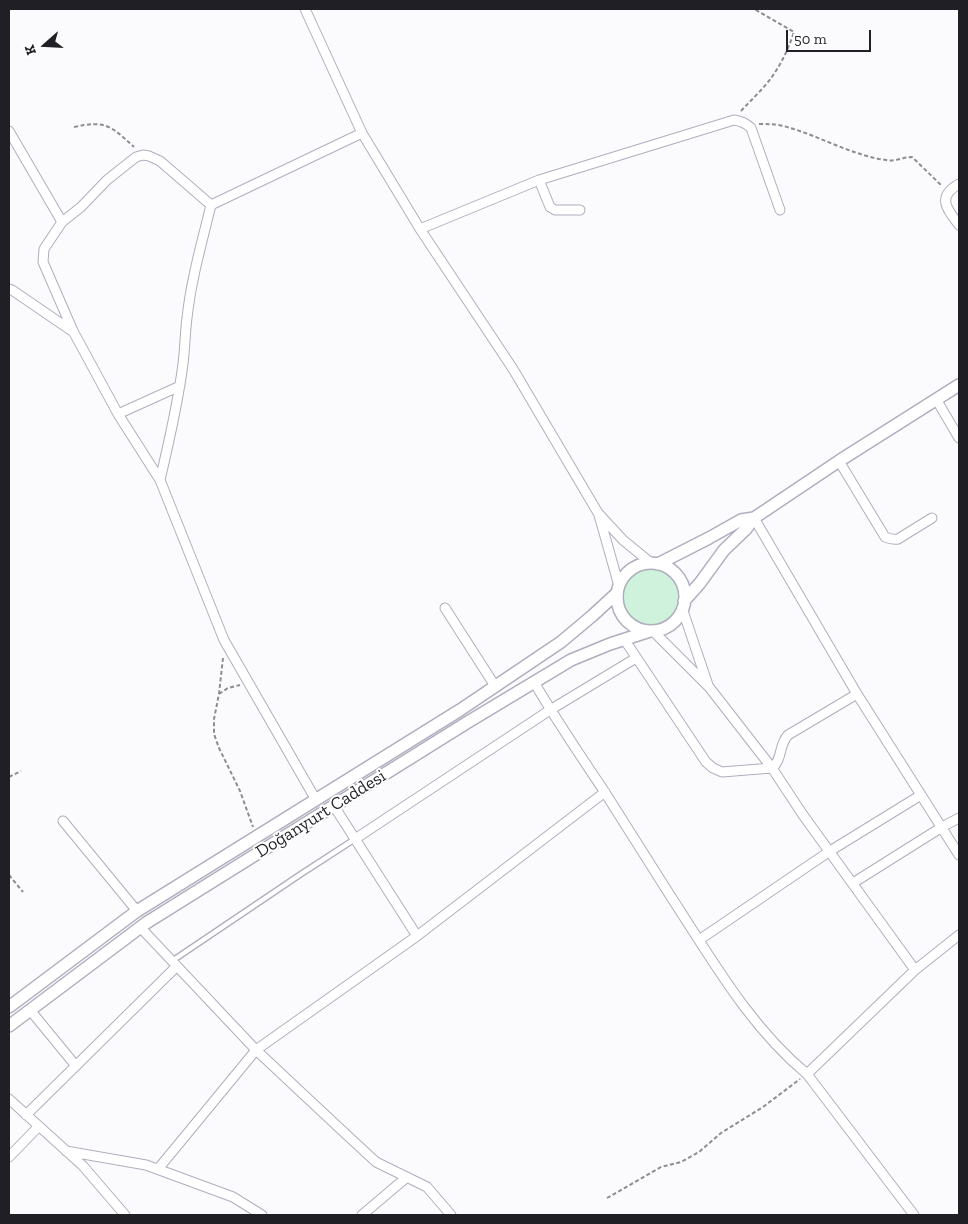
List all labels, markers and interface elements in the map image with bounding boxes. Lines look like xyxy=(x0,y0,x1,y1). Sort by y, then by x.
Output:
north arrow xyxy=(20,20,70,70)
scale bar xyxy=(788,20,873,52)
text: 50 m xyxy=(794,30,827,48)
text: K xyxy=(21,43,40,57)
street label: Doğanyurt Caddesi xyxy=(252,765,390,863)

